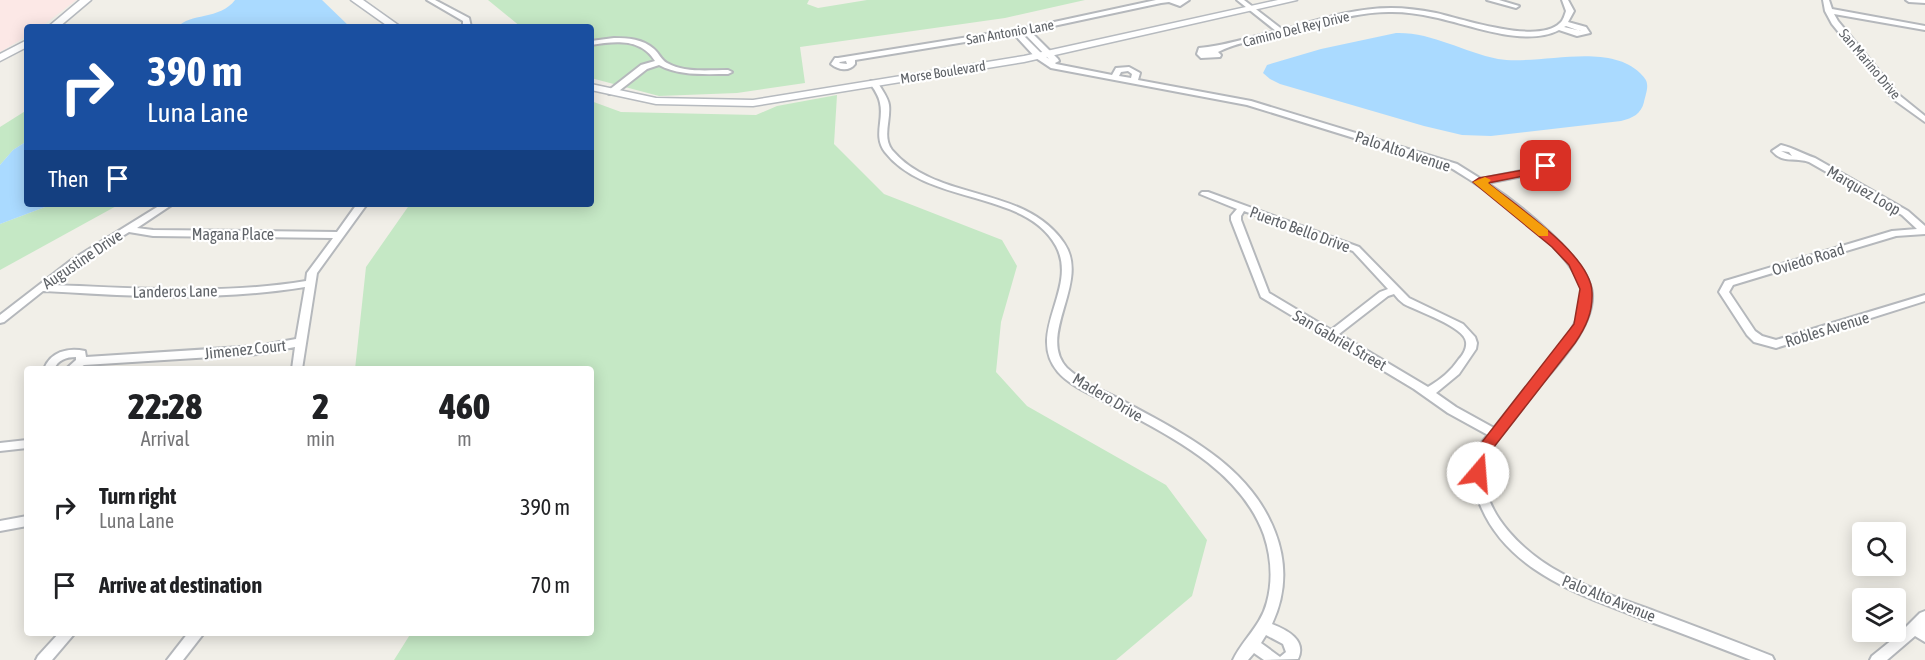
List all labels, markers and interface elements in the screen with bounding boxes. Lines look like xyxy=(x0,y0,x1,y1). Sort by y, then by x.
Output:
street label: Camino Del Rey Drive xyxy=(1241,8,1351,50)
street label: San Antonio Lane xyxy=(965,16,1055,48)
street label: San Marino Drive xyxy=(1836,26,1904,102)
text: 390 m xyxy=(147,47,242,95)
icon: right xyxy=(48,48,126,126)
street label: Morse Boulevard xyxy=(899,57,987,87)
text: Luna Lane xyxy=(147,97,248,128)
street label: Palo Alto Avenue xyxy=(1353,127,1453,175)
pin xyxy=(1520,140,1571,191)
icon: arrive xyxy=(1529,149,1562,182)
icon: arrive xyxy=(101,162,134,195)
street label: Marquez Loop xyxy=(1823,162,1904,219)
text: Then xyxy=(48,166,89,192)
street label: Puerto Bello Drive xyxy=(1247,203,1353,255)
street label: Magana Place xyxy=(192,225,274,244)
street label: Augustine Drive xyxy=(39,226,126,293)
street label: Oviedo Road xyxy=(1770,239,1846,279)
street label: Landeros Lane xyxy=(132,281,218,301)
street label: San Gabriel Street xyxy=(1290,306,1390,374)
street label: Robles Avenue xyxy=(1783,308,1871,350)
street label: Jimenez Court xyxy=(203,336,287,362)
street label: Madero Drive xyxy=(1070,369,1146,425)
text: 22:28 xyxy=(128,385,202,427)
text: 2 xyxy=(312,385,329,427)
text: 460 xyxy=(439,385,490,427)
text: Arrival xyxy=(141,427,190,450)
text: min xyxy=(306,427,335,450)
text: m xyxy=(457,427,472,450)
position arrow xyxy=(1446,441,1510,505)
text: Turn right xyxy=(99,483,176,509)
icon: right xyxy=(48,491,81,524)
text: 390 m xyxy=(520,494,570,520)
text: Luna Lane xyxy=(99,509,174,532)
map controls xyxy=(1852,522,1906,642)
button: search xyxy=(1852,522,1906,576)
icon: arrive xyxy=(48,569,81,602)
street label: Palo Alto Avenue xyxy=(1560,571,1658,625)
text: Arrive at destination xyxy=(99,572,262,598)
text: 70 m xyxy=(530,572,570,598)
button: layers xyxy=(1852,588,1906,642)

